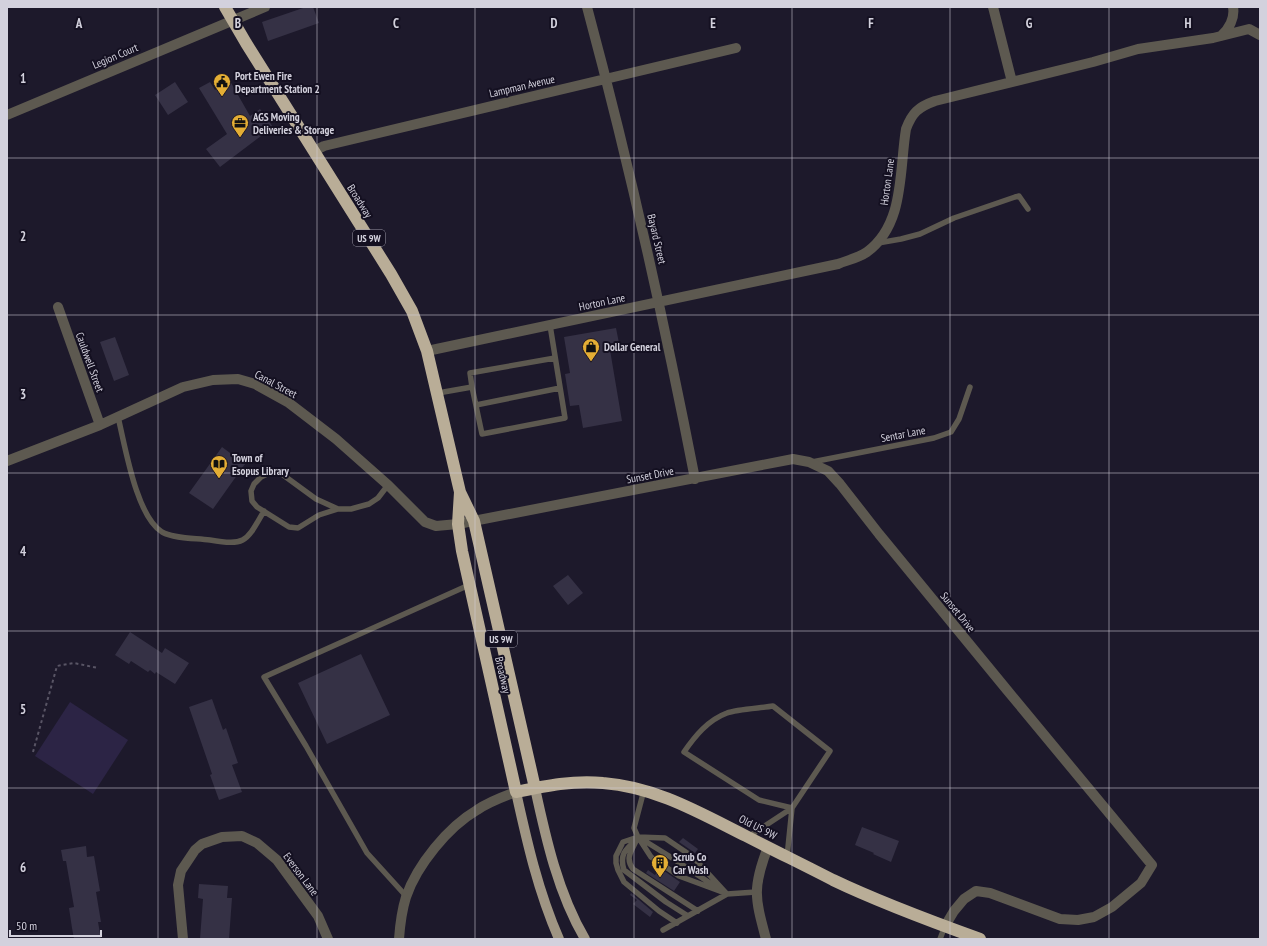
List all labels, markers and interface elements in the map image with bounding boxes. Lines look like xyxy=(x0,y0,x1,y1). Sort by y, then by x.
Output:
text: A xyxy=(75,15,83,32)
text: B xyxy=(235,15,241,32)
text: C xyxy=(393,15,399,32)
text: D xyxy=(551,15,558,32)
text: E xyxy=(710,15,716,32)
text: F xyxy=(868,15,874,32)
text: G xyxy=(1026,15,1033,32)
text: H xyxy=(1185,15,1192,32)
street label: Legion Court xyxy=(90,40,140,72)
place label: Port Ewen Fire Department Station 2 xyxy=(235,69,320,96)
text: 1 xyxy=(20,70,26,87)
public building icon: Port Ewen Fire Department Station 2 xyxy=(212,72,232,97)
street label: Lampman Avenue xyxy=(488,72,557,100)
place label: AGS Moving Deliveries & Storage xyxy=(252,110,334,137)
office icon: AGS Moving Deliveries & Storage xyxy=(230,113,250,138)
street label: Horton Lane xyxy=(877,157,897,206)
street label: Broadway xyxy=(344,182,376,221)
street label: Bayard Street xyxy=(644,213,670,265)
text: 2 xyxy=(20,228,26,245)
road number: US 9W xyxy=(353,230,385,246)
street label: Horton Lane xyxy=(578,290,627,314)
street label: Cauldwell Street xyxy=(73,330,107,394)
shop icon: Dollar General xyxy=(581,337,601,362)
place label: Dollar General xyxy=(604,340,661,354)
street label: Canal Street xyxy=(252,367,300,401)
text: 3 xyxy=(20,386,26,403)
street label: Sentar Lane xyxy=(880,423,927,445)
place label: Town of Esopus Library xyxy=(232,451,289,478)
library icon: Town of Esopus Library xyxy=(209,454,229,479)
street label: Sunset Drive xyxy=(625,463,675,486)
text: 4 xyxy=(20,543,27,560)
street label: Sunset Drive xyxy=(937,589,979,635)
road number: US 9W xyxy=(485,631,517,647)
street label: Broadway xyxy=(492,655,514,696)
text: 5 xyxy=(20,701,26,718)
street label: Old US 9W xyxy=(737,811,780,843)
street label: Everson Lane xyxy=(280,850,322,899)
place label: Scrub Co Car Wash xyxy=(673,850,709,877)
building icon: Scrub Co Car Wash xyxy=(650,853,670,878)
text: 6 xyxy=(20,859,26,876)
scale bar xyxy=(10,912,101,938)
text: 50 m xyxy=(16,918,37,933)

